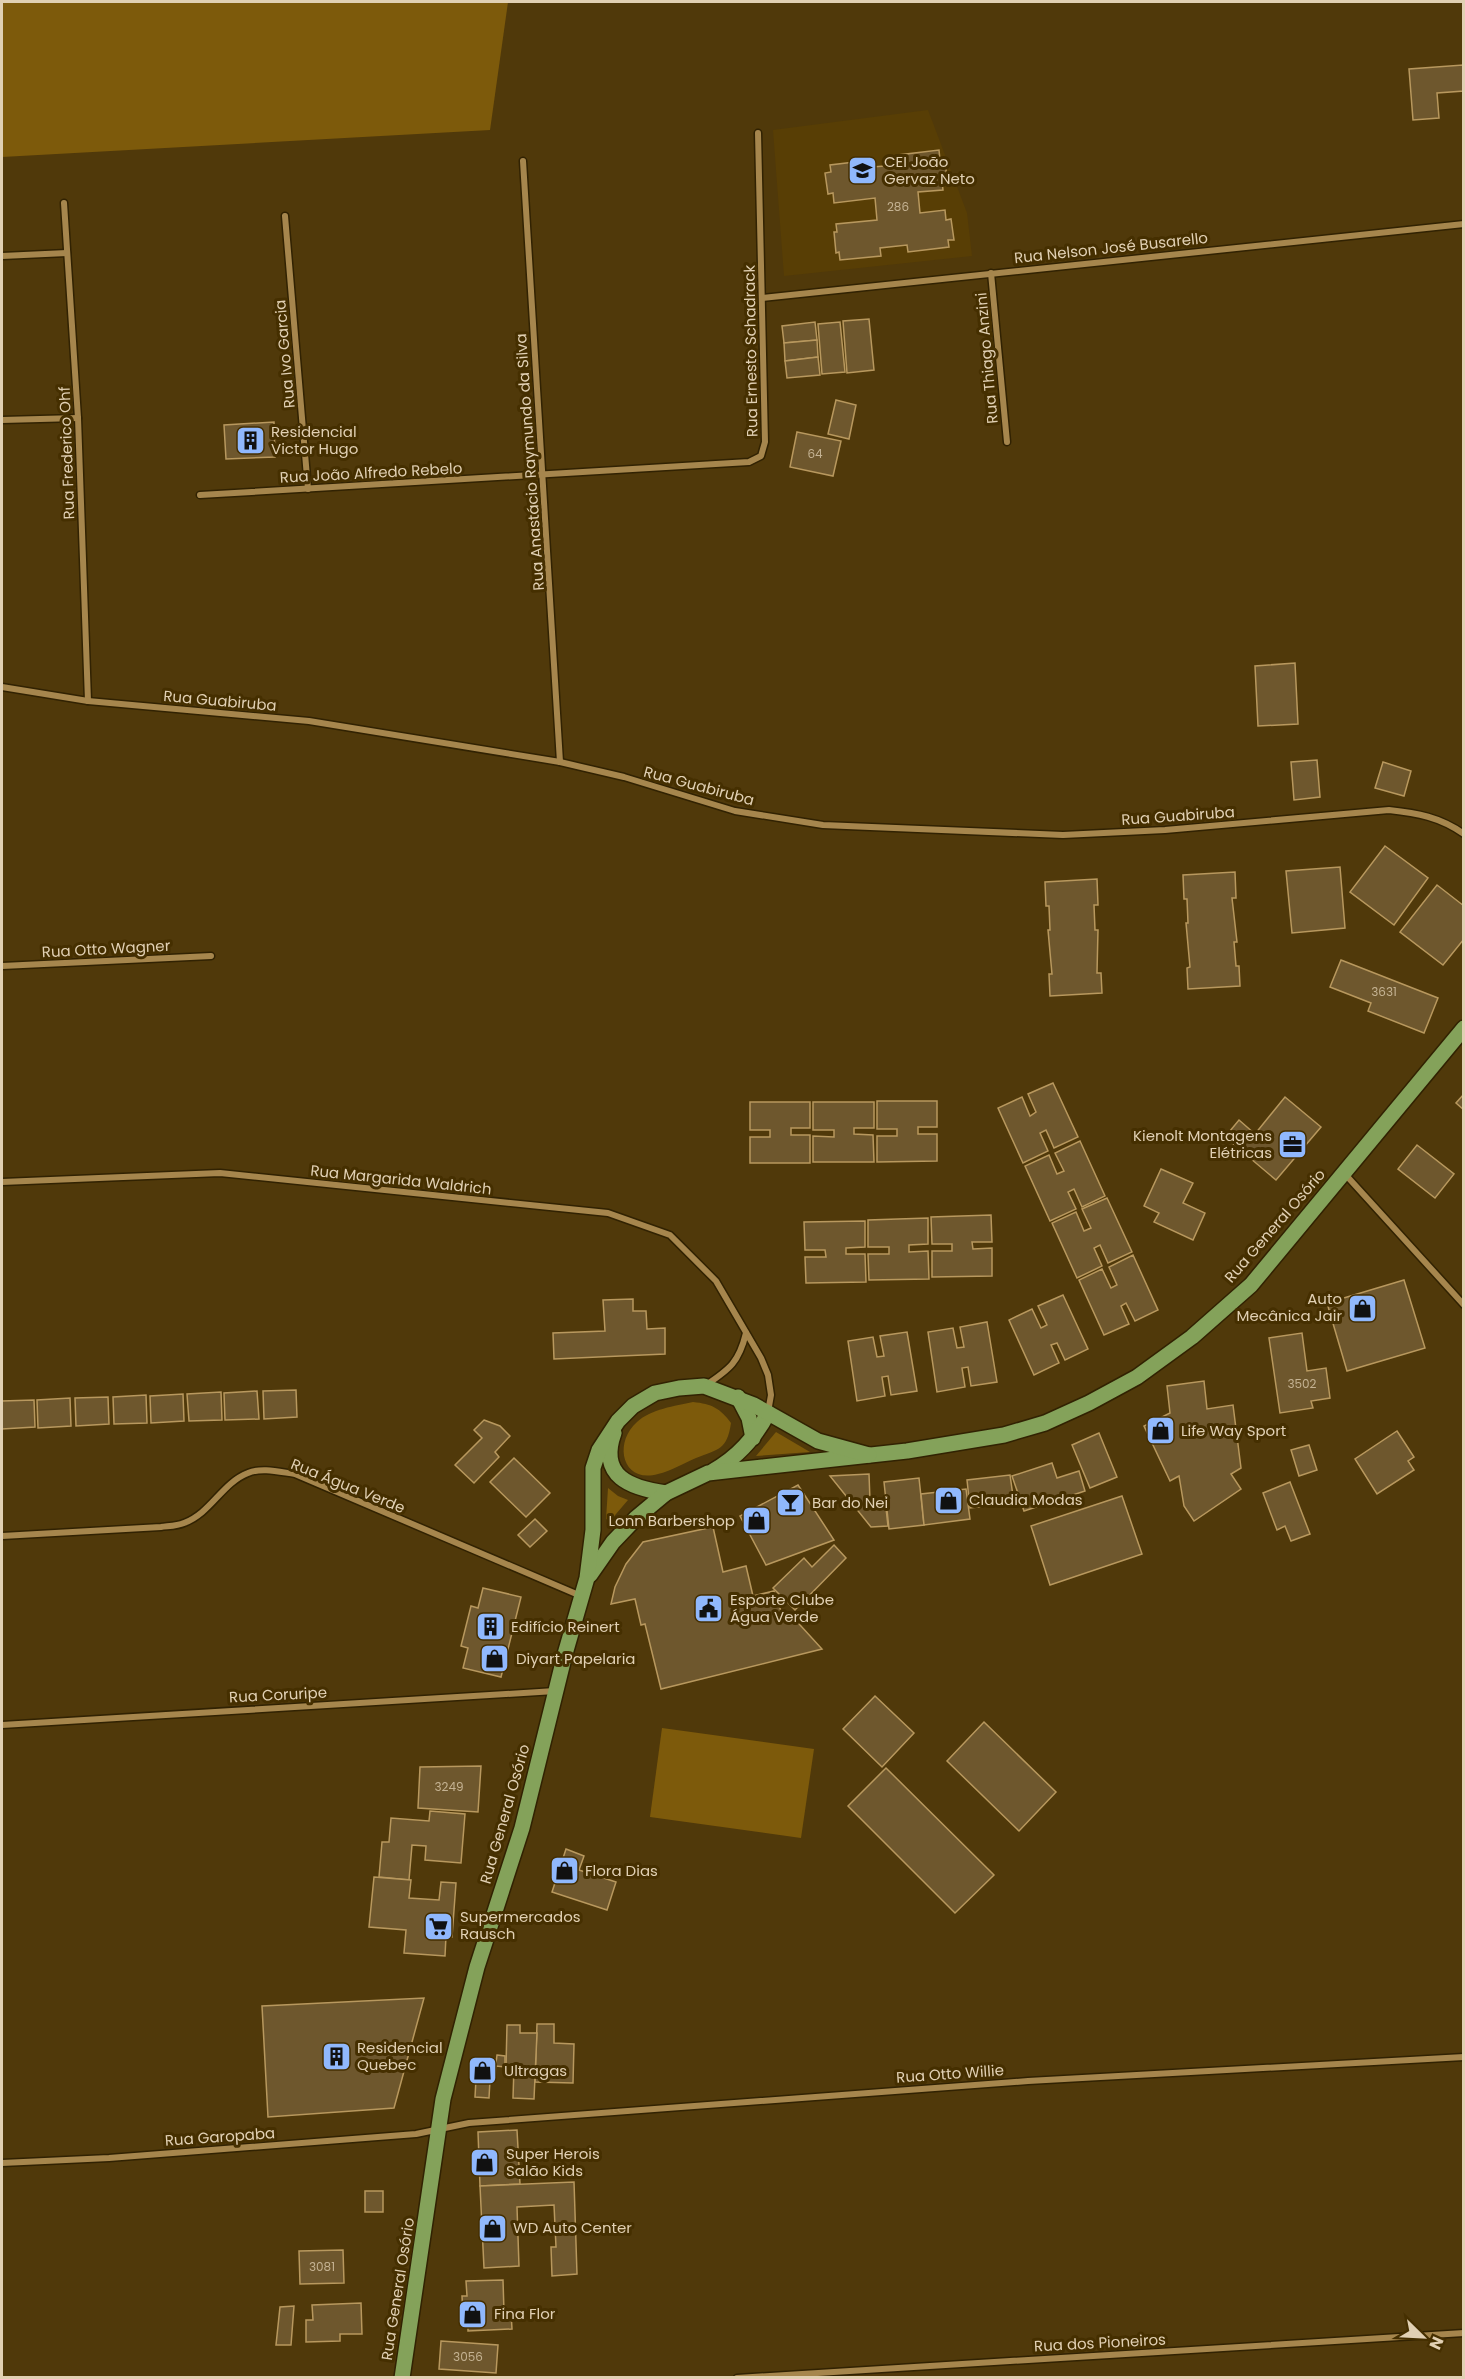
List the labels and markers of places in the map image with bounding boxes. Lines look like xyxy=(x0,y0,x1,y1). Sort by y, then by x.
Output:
place label: CEI João Gervaz Neto xyxy=(884,151,975,189)
school or university icon: CEI João Gervaz Neto xyxy=(847,155,879,187)
place label: Residencial Victor Hugo xyxy=(271,421,358,459)
building icon: Residencial Victor Hugo xyxy=(234,425,266,457)
place label: Kienolt Montagens Elétricas xyxy=(1133,1125,1272,1163)
office icon: Kienolt Montagens Elétricas xyxy=(1277,1129,1309,1161)
place label: Auto Mecânica Jair xyxy=(1237,1288,1342,1326)
shop icon: Auto Mecânica Jair xyxy=(1347,1292,1379,1324)
shop icon: Life Way Sport xyxy=(1144,1415,1176,1447)
place label: Life Way Sport xyxy=(1181,1420,1286,1441)
shop icon: Claudia Modas xyxy=(932,1484,964,1516)
bar icon: Bar do Nei xyxy=(775,1487,807,1519)
place label: Claudia Modas xyxy=(969,1489,1083,1510)
place label: Bar do Nei xyxy=(812,1492,888,1513)
shop icon: Lonn Barbershop xyxy=(740,1505,772,1537)
place label: Lonn Barbershop xyxy=(609,1510,735,1531)
place label: Esporte Clube Água Verde xyxy=(730,1589,834,1627)
public building icon: Esporte Clube Água Verde xyxy=(693,1593,725,1625)
building icon: Edifício Reinert xyxy=(474,1611,506,1643)
place label: Edifício Reinert xyxy=(511,1616,620,1637)
shop icon: Diyart Papelaria xyxy=(479,1643,511,1675)
place label: Diyart Papelaria xyxy=(516,1648,635,1669)
shop icon: Flora Dias xyxy=(548,1855,580,1887)
place label: Flora Dias xyxy=(585,1860,658,1881)
place label: Supermercados Rausch xyxy=(460,1906,581,1944)
supermarket icon: Supermercados Rausch xyxy=(423,1910,455,1942)
place label: Residencial Quebec xyxy=(357,2037,443,2075)
building icon: Residencial Quebec xyxy=(320,2041,352,2073)
shop icon: Ultragas xyxy=(467,2055,499,2087)
place label: Ultragas xyxy=(504,2060,567,2081)
place label: Super Herois Salão Kids xyxy=(506,2143,600,2181)
shop icon: Super Herois Salão Kids xyxy=(469,2147,501,2179)
shop icon: WD Auto Center xyxy=(476,2212,508,2244)
place label: WD Auto Center xyxy=(513,2217,632,2238)
shop icon: Fina Flor xyxy=(457,2298,489,2330)
place label: Fina Flor xyxy=(494,2303,556,2324)

